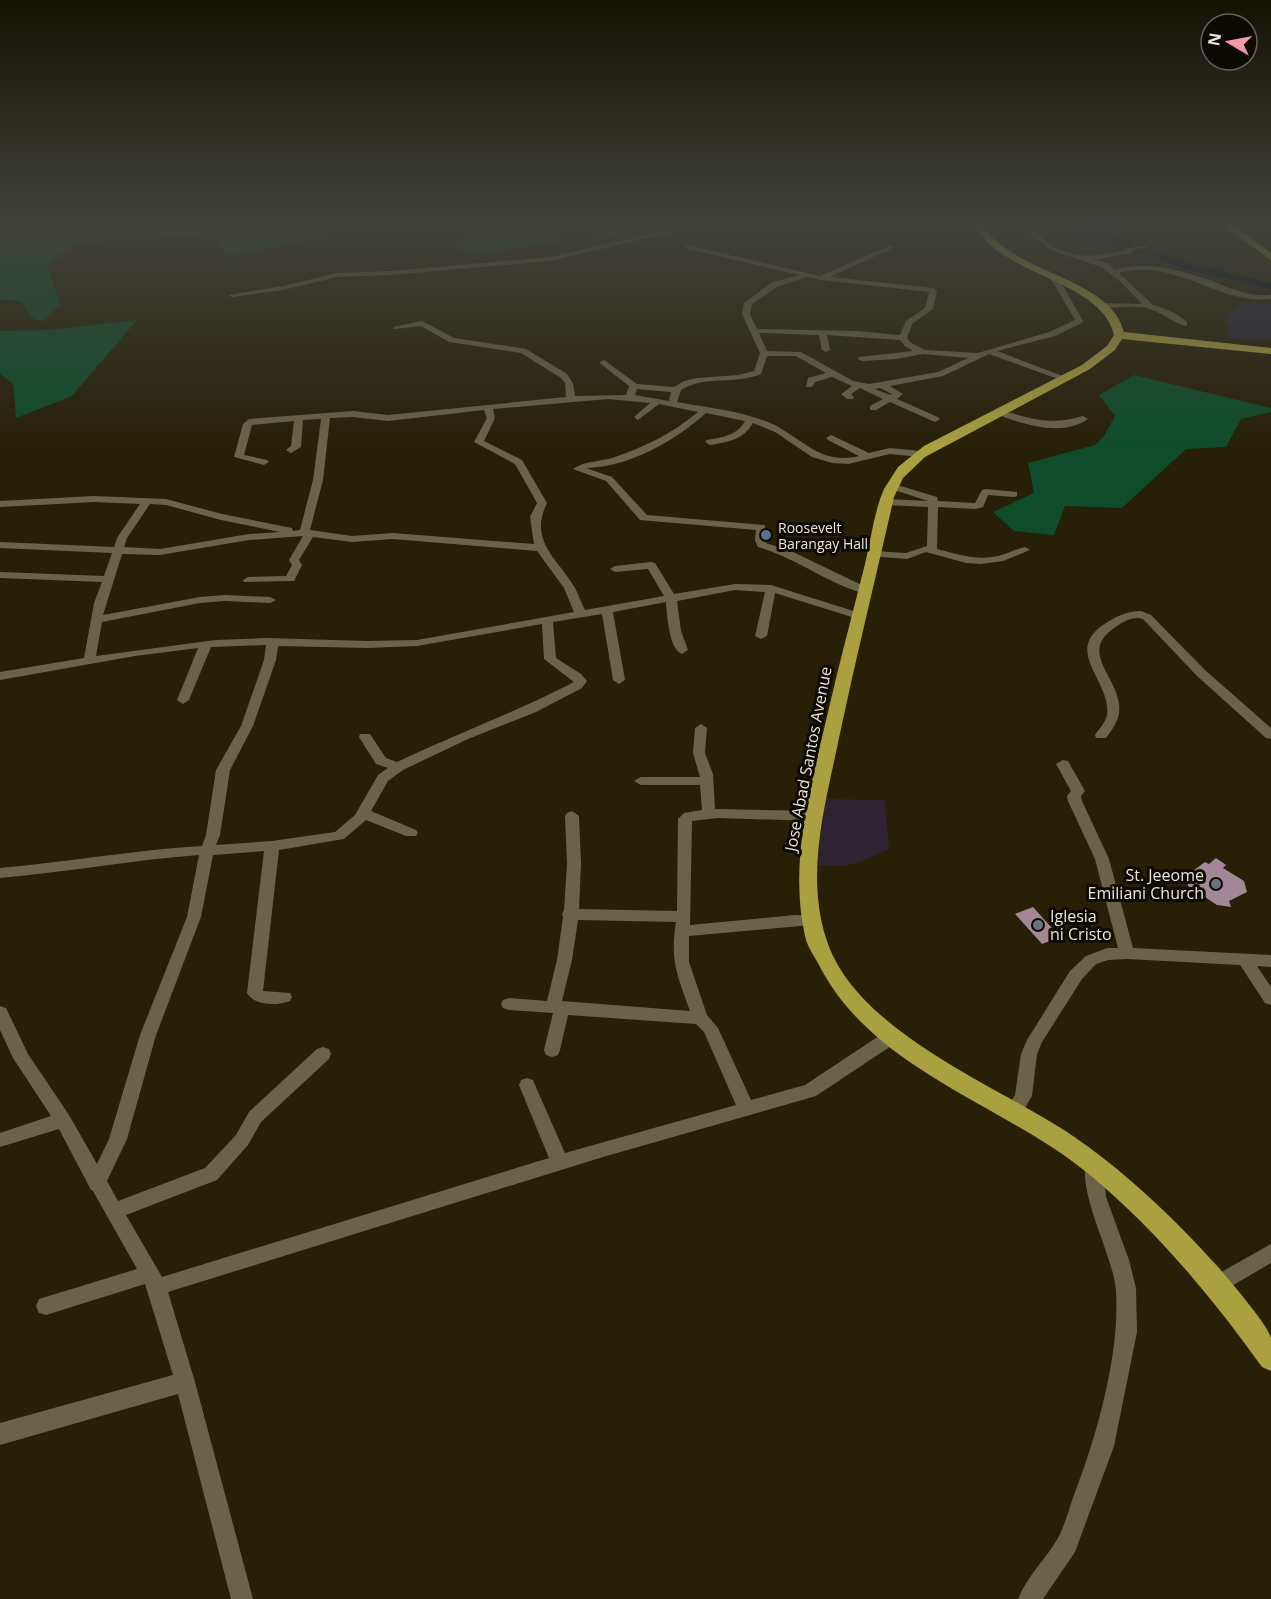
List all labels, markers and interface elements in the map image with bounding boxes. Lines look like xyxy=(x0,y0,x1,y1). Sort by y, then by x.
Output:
north arrow xyxy=(1199,12,1259,72)
text: N xyxy=(1202,31,1226,48)
place label: Roosevelt Barangay Hall xyxy=(778,518,868,553)
marker: Roosevelt Barangay Hall xyxy=(759,528,773,542)
street label: Jose Abad Santos Avenue xyxy=(779,665,837,855)
place label: St. Jeeome Emiliani Church xyxy=(1088,864,1204,904)
marker: St. Jeeome Emiliani Church xyxy=(1209,877,1223,891)
place label: Iglesia ni Cristo xyxy=(1050,905,1112,945)
marker: Iglesia ni Cristo xyxy=(1031,918,1045,932)

